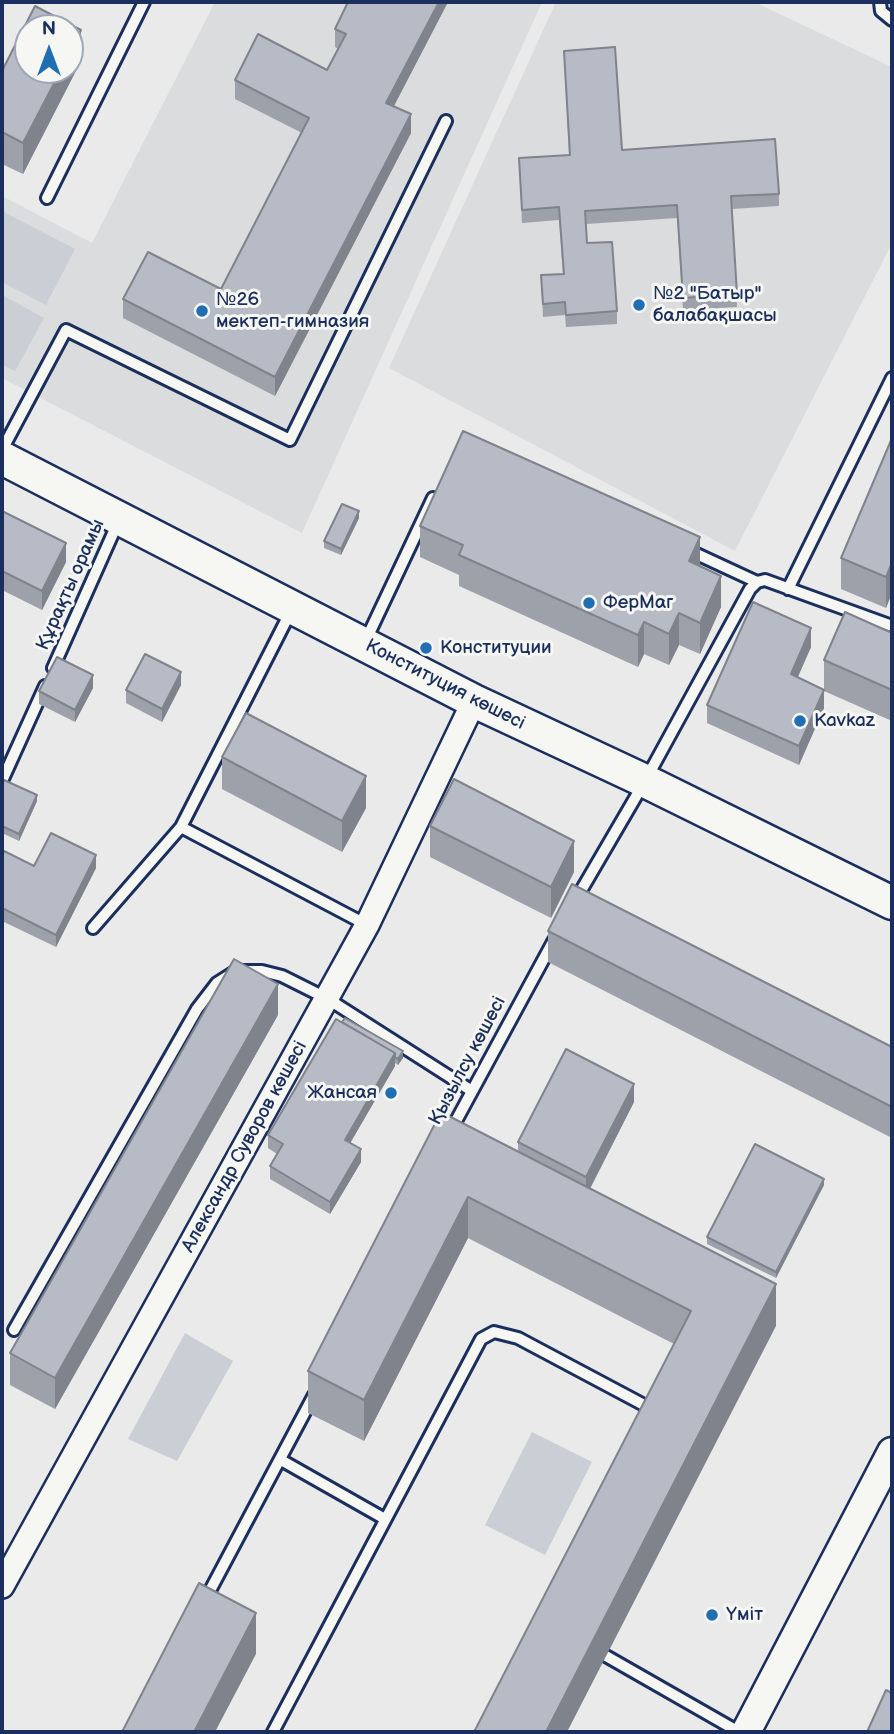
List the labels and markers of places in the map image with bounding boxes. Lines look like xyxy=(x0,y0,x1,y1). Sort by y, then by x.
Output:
place label: №2 "Батыр" балабақшасы xyxy=(653,283,777,327)
place label: №26 мектеп-гимназия xyxy=(216,289,369,333)
marker: №2 "Батыр" балабақшасы xyxy=(631,297,647,313)
marker: №26 мектеп-гимназия xyxy=(194,303,210,319)
place label: ФерМаг xyxy=(603,592,674,614)
marker: ФерМаг xyxy=(581,595,597,611)
place label: Конституции xyxy=(440,637,552,659)
marker: Конституции xyxy=(418,640,434,656)
place label: Kavkaz xyxy=(814,710,875,732)
marker: Kavkaz xyxy=(792,713,808,729)
place label: Жансая xyxy=(307,1082,377,1104)
marker: Жансая xyxy=(383,1085,399,1101)
place label: Үміт xyxy=(726,1604,763,1626)
marker: Үміт xyxy=(704,1607,720,1623)

